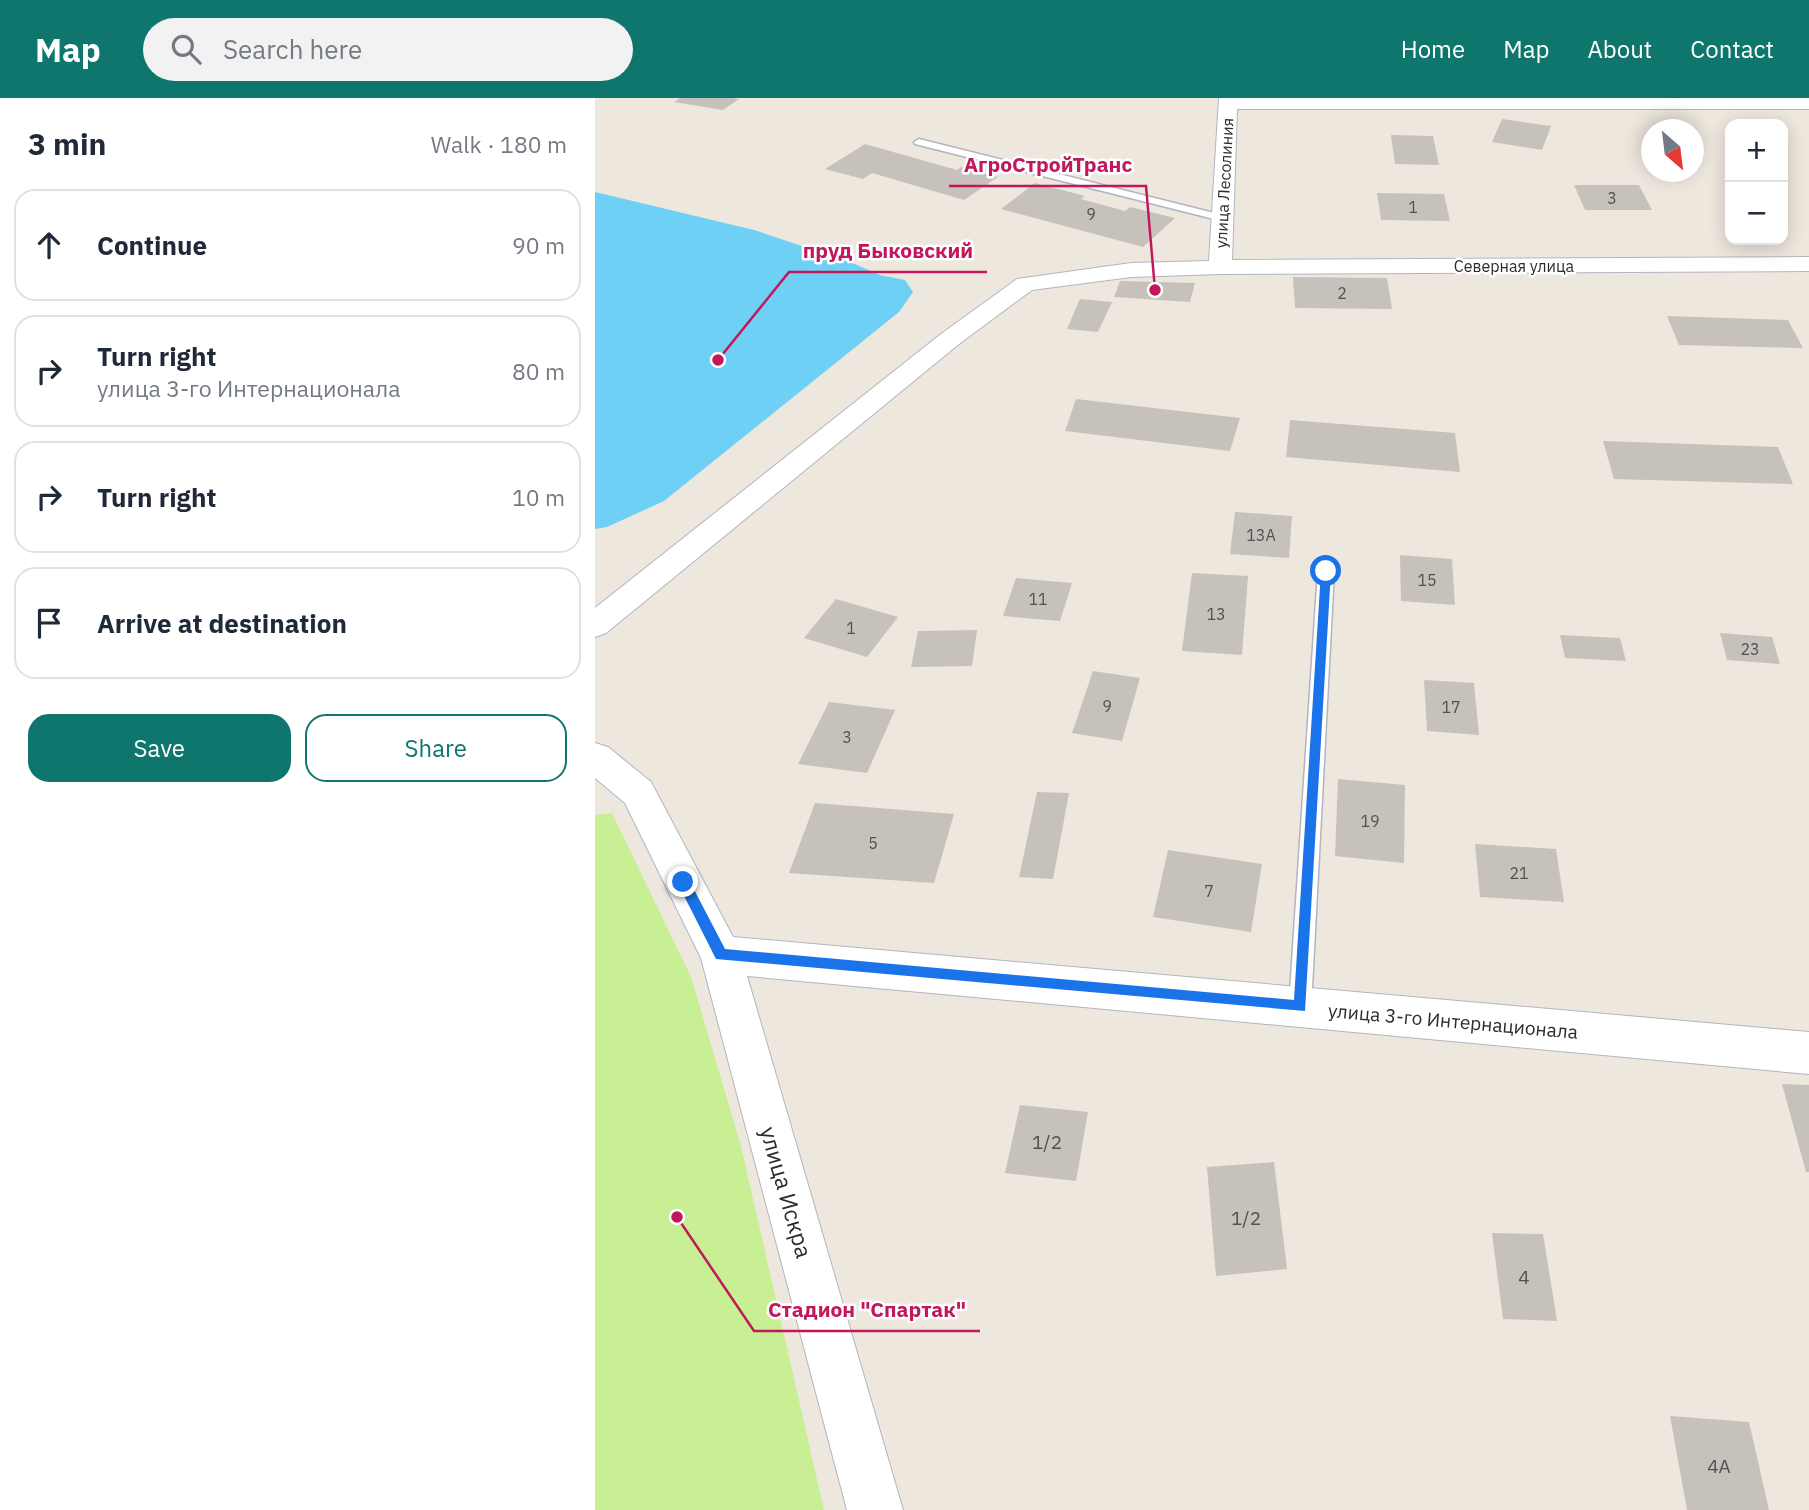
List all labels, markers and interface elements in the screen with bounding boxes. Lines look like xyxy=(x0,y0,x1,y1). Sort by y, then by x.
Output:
search box xyxy=(143,18,633,81)
text: Map xyxy=(35,28,101,71)
icon: search xyxy=(167,30,205,68)
text: Search here xyxy=(223,32,362,66)
text: Home xyxy=(1401,33,1465,65)
text: Map xyxy=(1503,33,1549,65)
text: About xyxy=(1587,33,1652,65)
text: Contact xyxy=(1690,33,1774,65)
street label: улица Лесолиния xyxy=(1211,117,1237,249)
north arrow xyxy=(1641,119,1704,182)
map controls xyxy=(1725,119,1788,245)
button: + xyxy=(1725,119,1788,182)
text: 3 min xyxy=(28,124,106,163)
text: Walk · 180 m xyxy=(431,129,567,159)
callout: АгроСтройТранс xyxy=(949,144,1146,186)
text: АгроСтройТранс xyxy=(964,150,1132,178)
button: − xyxy=(1725,182,1788,245)
house number: 3 xyxy=(1607,188,1617,208)
house number: 1 xyxy=(1408,197,1418,217)
house number: 9 xyxy=(1086,204,1096,224)
icon: ahead xyxy=(30,226,68,264)
text: Continue xyxy=(97,228,207,262)
text: 90 m xyxy=(512,230,565,260)
callout: пруд Быковский xyxy=(789,230,987,272)
text: пруд Быковский xyxy=(803,236,973,264)
street label: Северная улица xyxy=(1454,256,1575,276)
house number: 2 xyxy=(1337,283,1347,303)
text: Turn right xyxy=(97,339,216,373)
icon: right xyxy=(30,352,68,390)
text: 80 m xyxy=(512,356,565,386)
text: улица 3-го Интернационала xyxy=(97,373,401,403)
icon: right xyxy=(30,478,68,516)
text: Turn right xyxy=(97,480,216,514)
text: 10 m xyxy=(512,482,565,512)
house number: 13А xyxy=(1246,525,1276,545)
route start xyxy=(1310,555,1341,586)
house number: 15 xyxy=(1417,570,1437,590)
house number: 11 xyxy=(1028,589,1048,609)
icon: arrive xyxy=(30,604,68,642)
house number: 13 xyxy=(1206,604,1226,624)
text: Arrive at destination xyxy=(97,606,347,640)
house number: 1 xyxy=(846,618,856,638)
house number: 23 xyxy=(1740,639,1760,659)
house number: 9 xyxy=(1102,696,1112,716)
house number: 17 xyxy=(1441,697,1461,717)
button: Save xyxy=(28,714,291,782)
button: Share xyxy=(305,714,567,782)
house number: 3 xyxy=(842,727,852,747)
house number: 19 xyxy=(1360,811,1380,831)
house number: 5 xyxy=(868,833,878,853)
house number: 21 xyxy=(1509,863,1529,883)
route end xyxy=(667,866,698,897)
house number: 7 xyxy=(1204,881,1214,901)
street label: улица 3-го Интернационала xyxy=(1327,998,1579,1044)
street label: улица Искра xyxy=(754,1123,820,1261)
house number: 1/2 xyxy=(1032,1130,1062,1154)
house number: 1/2 xyxy=(1231,1206,1261,1230)
house number: 4 xyxy=(1518,1265,1530,1289)
callout: Стадион "Спартак" xyxy=(754,1289,980,1331)
text: Стадион "Спартак" xyxy=(768,1295,966,1323)
house number: 4А xyxy=(1707,1454,1731,1478)

